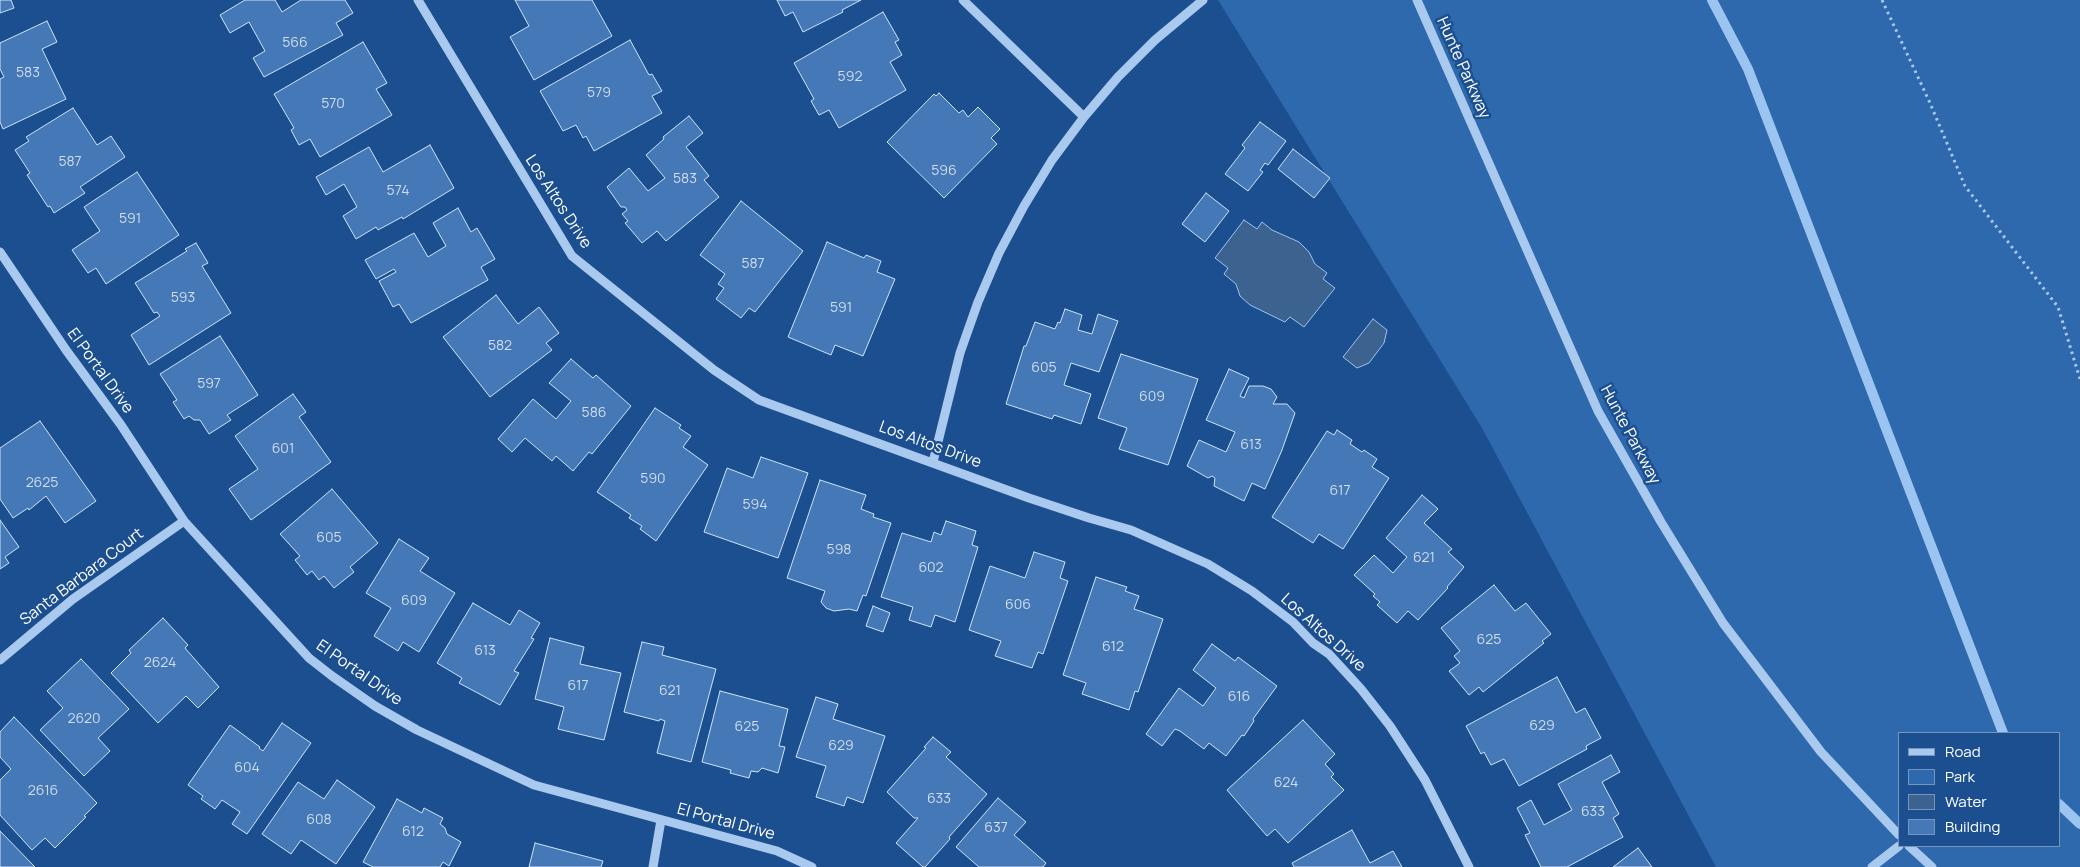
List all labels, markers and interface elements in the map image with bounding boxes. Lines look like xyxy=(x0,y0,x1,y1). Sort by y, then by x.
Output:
street label: Hunte Parkway xyxy=(1432,14,1494,122)
house number: 566 xyxy=(282,35,308,51)
house number: 583 xyxy=(16,65,40,81)
house number: 592 xyxy=(838,69,862,85)
house number: 579 xyxy=(587,85,611,101)
house number: 570 xyxy=(321,96,345,112)
street label: Los Altos Drive xyxy=(521,152,595,252)
house number: 587 xyxy=(58,154,82,170)
house number: 596 xyxy=(931,163,957,179)
house number: 583 xyxy=(673,171,697,187)
house number: 574 xyxy=(387,183,409,199)
house number: 591 xyxy=(119,211,141,227)
house number: 587 xyxy=(741,256,765,272)
house number: 593 xyxy=(171,290,195,306)
house number: 591 xyxy=(830,300,852,316)
street label: El Portal Drive xyxy=(63,325,137,417)
house number: 582 xyxy=(488,338,512,354)
house number: 605 xyxy=(1031,360,1057,376)
house number: 597 xyxy=(197,376,221,392)
street label: Hunte Parkway xyxy=(1596,382,1664,488)
house number: 609 xyxy=(1139,389,1165,405)
house number: 586 xyxy=(582,405,606,421)
street label: Los Altos Drive xyxy=(876,418,984,472)
house number: 613 xyxy=(1240,437,1262,453)
house number: 601 xyxy=(272,441,294,457)
house number: 590 xyxy=(640,471,666,487)
house number: 2625 xyxy=(26,475,58,491)
house number: 617 xyxy=(1330,483,1350,499)
house number: 594 xyxy=(742,497,768,513)
street label: Santa Barbara Court xyxy=(16,524,148,630)
house number: 605 xyxy=(316,530,342,546)
house number: 598 xyxy=(827,542,851,558)
house number: 621 xyxy=(1413,550,1435,566)
house number: 602 xyxy=(918,560,944,576)
street label: Los Altos Drive xyxy=(1277,590,1369,676)
house number: 609 xyxy=(401,593,427,609)
house number: 606 xyxy=(1005,597,1031,613)
house number: 625 xyxy=(1477,632,1501,648)
street label: El Portal Drive xyxy=(312,636,406,710)
house number: 612 xyxy=(1102,639,1124,655)
house number: 613 xyxy=(474,643,496,659)
house number: 2624 xyxy=(144,655,176,671)
house number: 617 xyxy=(568,678,588,694)
house number: 621 xyxy=(659,683,681,699)
house number: 616 xyxy=(1228,689,1250,705)
house number: 2620 xyxy=(67,711,101,727)
house number: 629 xyxy=(1529,718,1555,734)
house number: 625 xyxy=(735,719,759,735)
legend xyxy=(1898,732,2060,847)
house number: 629 xyxy=(828,738,854,754)
text: Road xyxy=(1945,741,1981,762)
house number: 604 xyxy=(234,760,260,776)
text: Park xyxy=(1945,766,1975,787)
house number: 624 xyxy=(1274,775,1298,791)
house number: 2616 xyxy=(28,783,58,799)
house number: 633 xyxy=(927,791,951,807)
text: Water xyxy=(1945,791,1987,812)
street label: El Portal Drive xyxy=(675,800,777,844)
house number: 633 xyxy=(1581,804,1605,820)
house number: 608 xyxy=(306,812,332,828)
text: Building xyxy=(1945,816,2000,837)
house number: 637 xyxy=(984,820,1008,836)
house number: 612 xyxy=(402,824,424,840)

